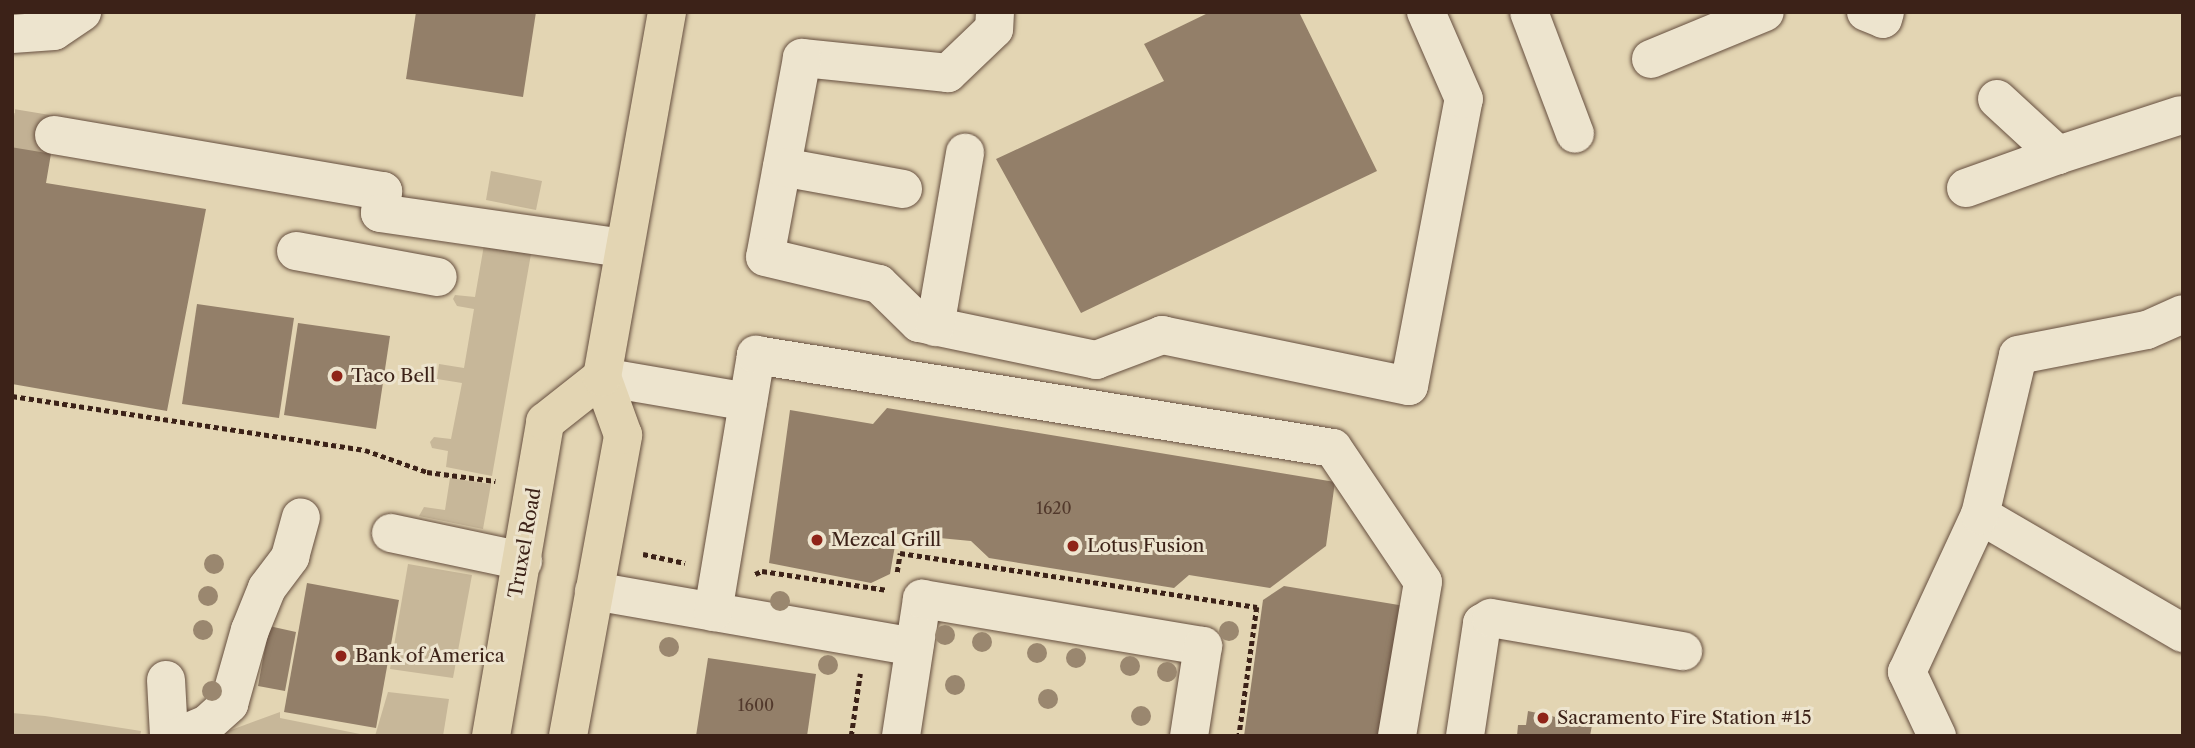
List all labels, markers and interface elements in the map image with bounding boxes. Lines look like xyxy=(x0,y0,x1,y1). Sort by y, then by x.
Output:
place label: Taco Bell xyxy=(351,365,435,387)
marker: Taco Bell xyxy=(329,368,345,384)
street label: Truxel Road xyxy=(504,486,546,600)
house number: 1620 xyxy=(1036,498,1072,518)
place label: Mezcal Grill xyxy=(831,529,941,551)
marker: Mezcal Grill xyxy=(809,532,825,548)
place label: Lotus Fusion xyxy=(1087,535,1204,557)
marker: Lotus Fusion xyxy=(1065,538,1081,554)
place label: Bank of America xyxy=(355,645,506,667)
marker: Bank of America xyxy=(333,648,349,664)
house number: 1600 xyxy=(738,695,774,715)
place label: Sacramento Fire Station #15 xyxy=(1557,707,1812,729)
marker: Sacramento Fire Station #15 xyxy=(1535,710,1551,726)

